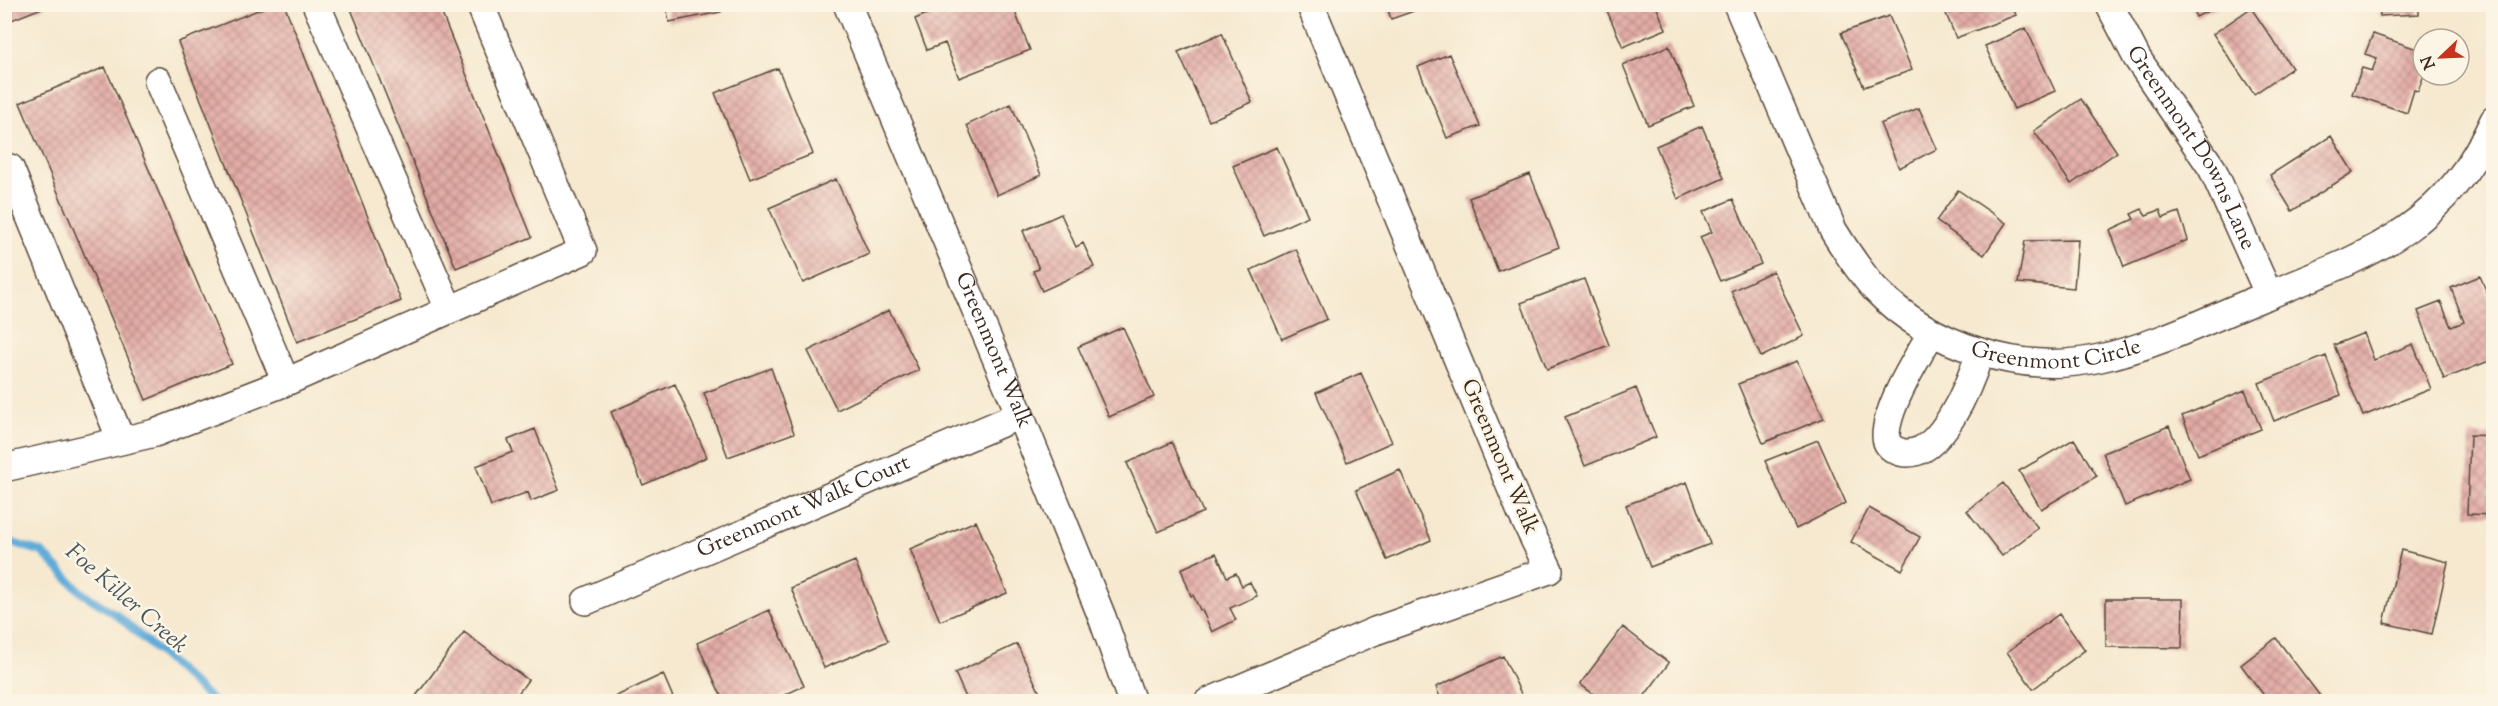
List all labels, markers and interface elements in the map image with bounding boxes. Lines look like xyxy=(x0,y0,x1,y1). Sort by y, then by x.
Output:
north arrow xyxy=(2411,27,2471,87)
street label: Greenmont Downs Lane xyxy=(2118,41,2263,255)
text: N xyxy=(2416,51,2443,72)
street label: Greenmont Walk xyxy=(946,268,1040,433)
street label: Greenmont Circle xyxy=(1967,332,2145,379)
street label: Greenmont Walk xyxy=(1452,374,1546,540)
street label: Greenmont Walk Court xyxy=(692,448,916,567)
water label: Foe Killer Creek xyxy=(57,536,195,662)

